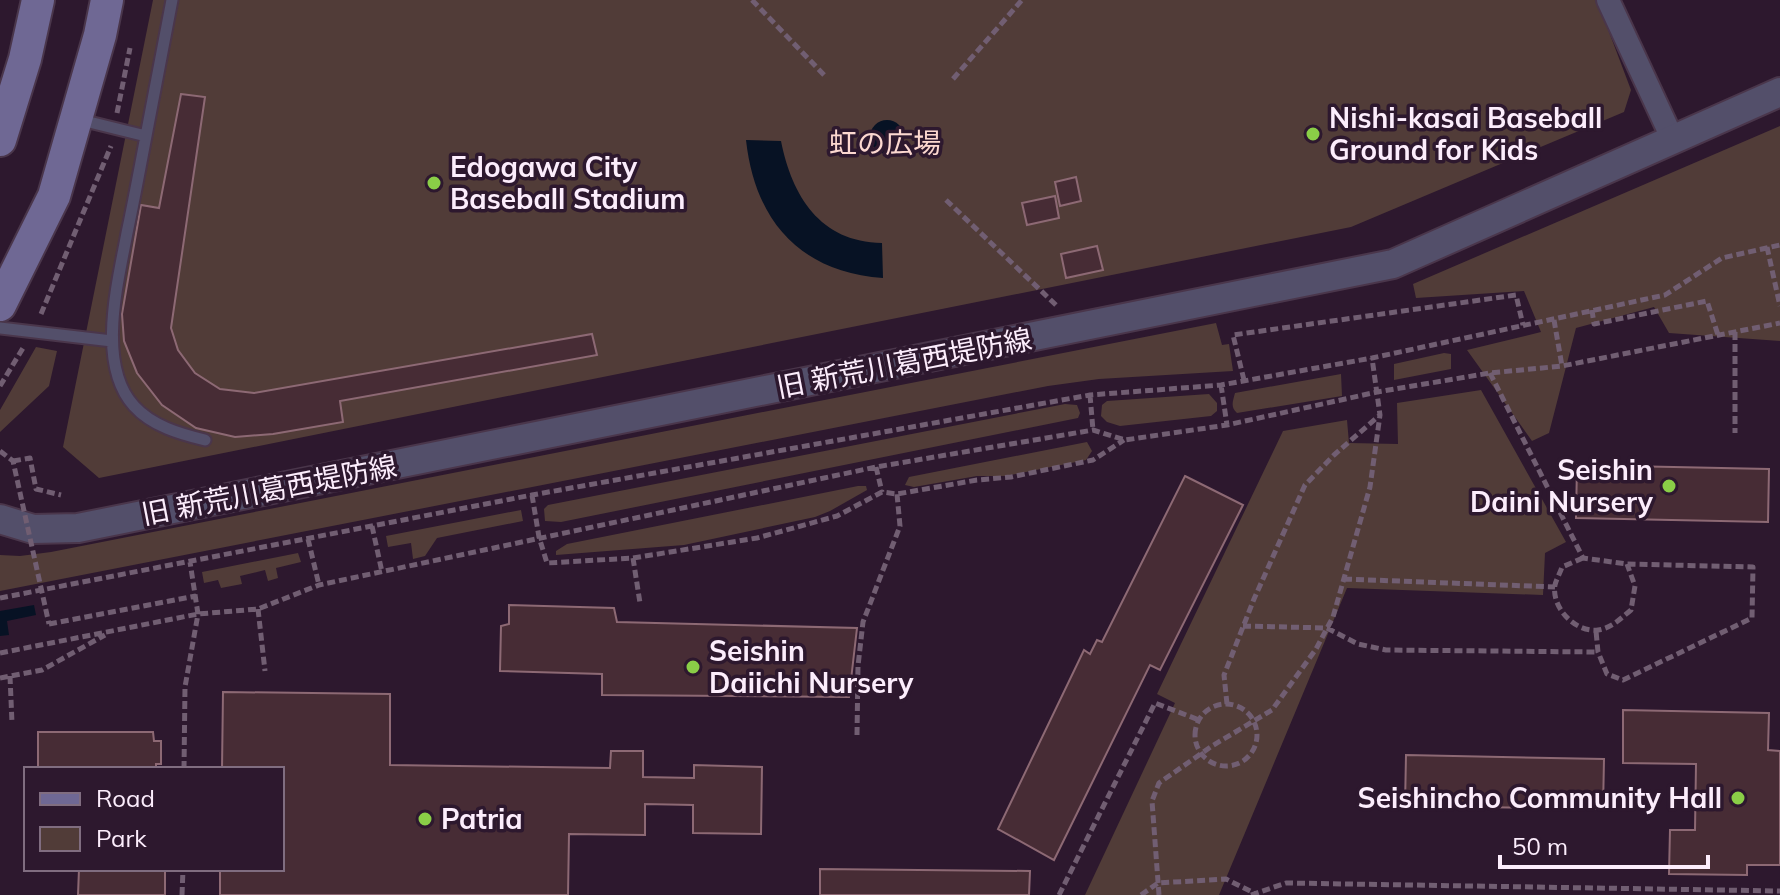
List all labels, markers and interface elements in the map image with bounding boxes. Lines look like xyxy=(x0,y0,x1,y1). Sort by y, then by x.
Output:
place label: Nishi-kasai Baseball Ground for Kids xyxy=(1329,100,1602,167)
park label: 虹の広場 xyxy=(829,125,941,160)
marker: Nishi-kasai Baseball Ground for Kids xyxy=(1304,125,1322,143)
place label: Edogawa City Baseball Stadium xyxy=(450,149,685,216)
marker: Edogawa City Baseball Stadium xyxy=(425,174,443,192)
street label: 旧 新荒川葛西堤防線 xyxy=(773,321,1035,404)
street label: 旧 新荒川葛西堤防線 xyxy=(138,448,400,531)
place label: Seishin Daini Nursery xyxy=(1470,452,1654,519)
marker: Seishin Daini Nursery xyxy=(1660,477,1678,495)
place label: Seishin Daiichi Nursery xyxy=(709,633,914,700)
marker: Seishin Daiichi Nursery xyxy=(684,658,702,676)
legend xyxy=(24,767,284,871)
place label: Seishincho Community Hall xyxy=(1358,780,1722,815)
text: Road xyxy=(96,783,155,813)
marker: Seishincho Community Hall xyxy=(1729,789,1747,807)
place label: Patria xyxy=(441,801,523,836)
marker: Patria xyxy=(416,810,434,828)
scale bar xyxy=(1500,819,1708,869)
text: Park xyxy=(96,823,147,853)
text: 50 m xyxy=(1512,831,1568,861)

